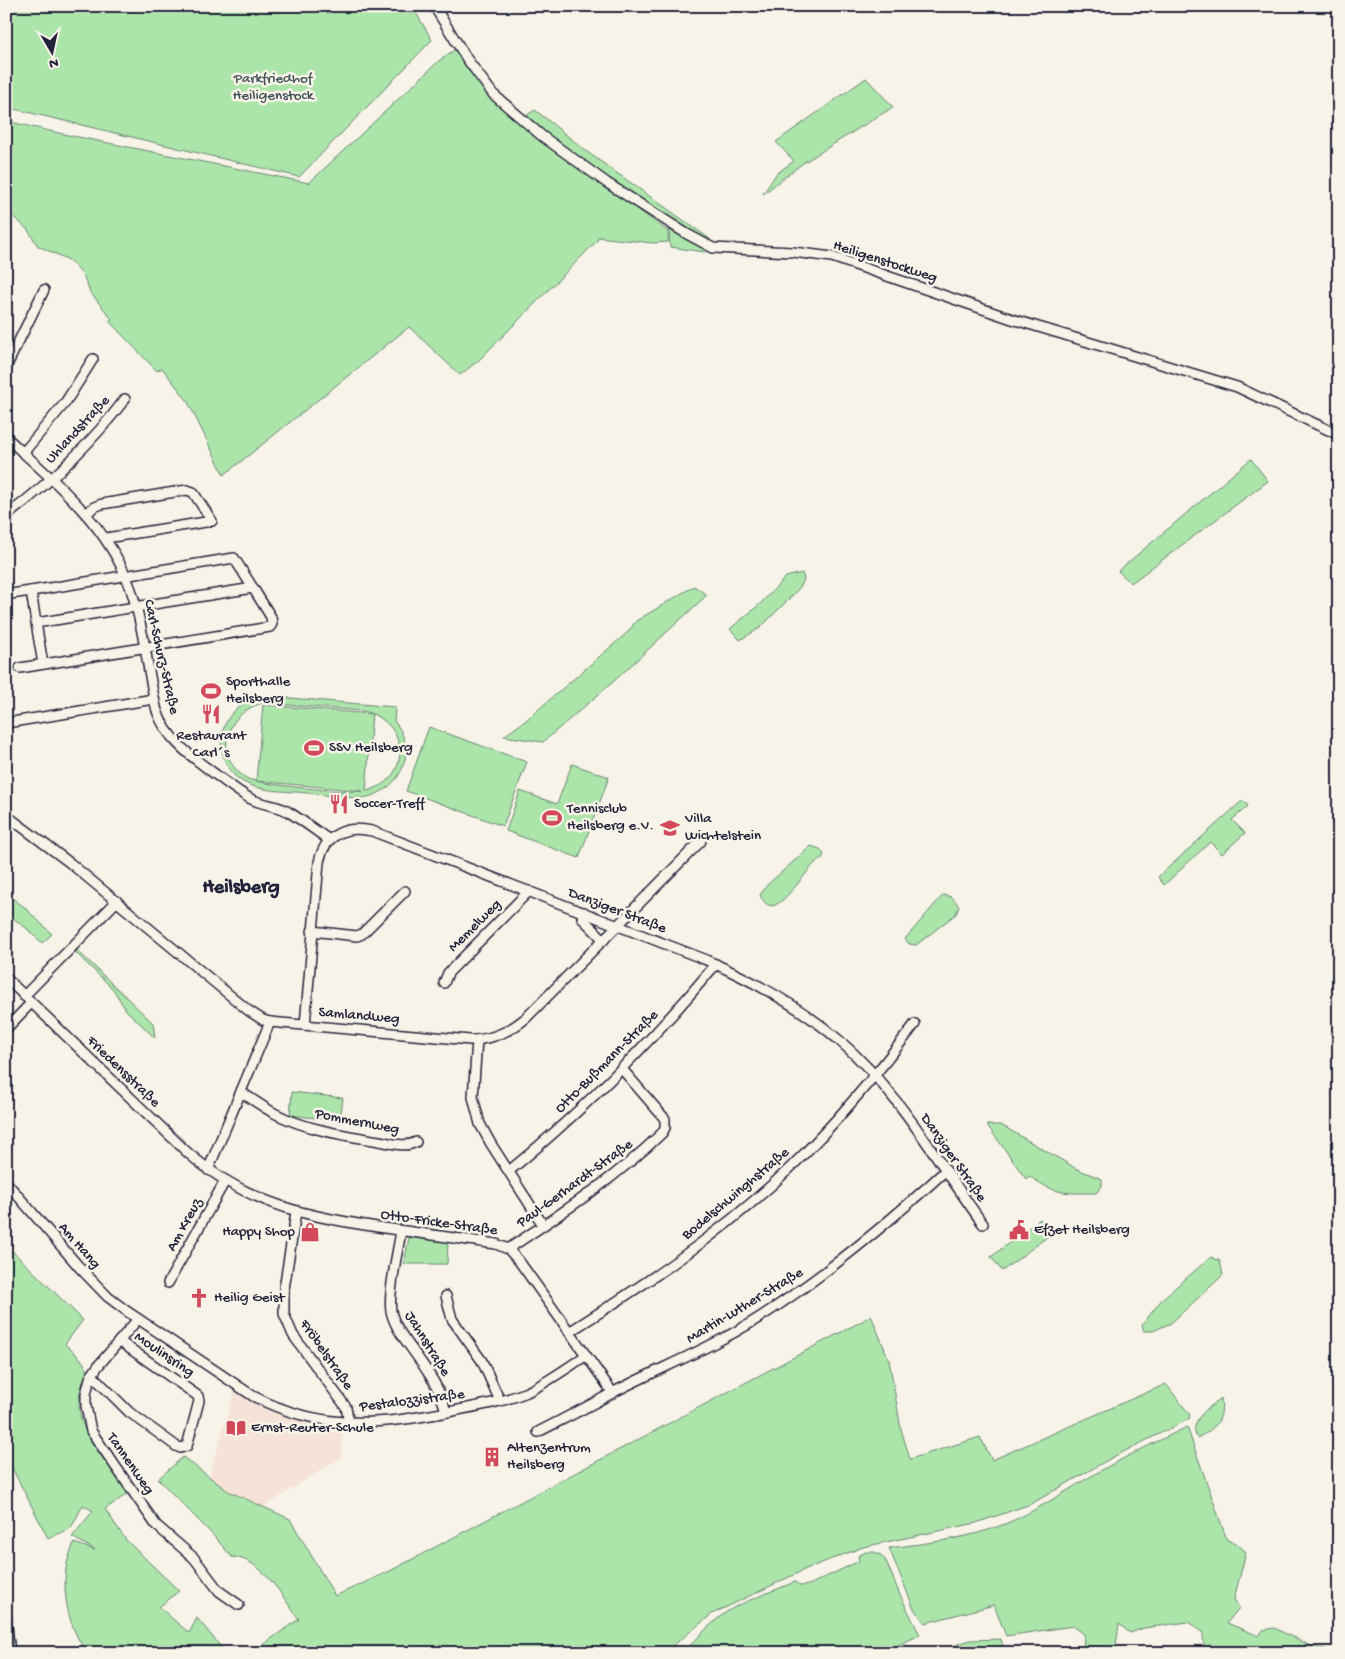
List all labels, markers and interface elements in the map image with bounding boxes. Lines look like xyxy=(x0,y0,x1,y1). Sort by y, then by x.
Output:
north arrow xyxy=(28,28,78,78)
text: N xyxy=(48,53,59,71)
park label: Parkfriedhof Heiligenstock xyxy=(233,70,315,105)
street label: Heiligenstockweg xyxy=(831,237,939,287)
street label: Uhlandstraße xyxy=(42,392,114,468)
street label: Carl-Schurz-Straße xyxy=(139,598,183,716)
place label: Sporthalle Heilsberg xyxy=(226,673,291,708)
sports icon: Sporthalle Heilsberg xyxy=(200,680,222,702)
restaurant icon: Restaurant Carl´s xyxy=(200,703,222,725)
place label: Restaurant Carl´s xyxy=(176,727,248,762)
sports icon: SSV Heilsberg xyxy=(303,737,325,759)
place label: SSV Heilsberg xyxy=(329,739,413,757)
restaurant icon: Soccer-Treff xyxy=(328,793,350,815)
place label: Soccer-Treff xyxy=(354,795,426,813)
place label: Tennisclub Heilsberg e.V. xyxy=(566,800,654,835)
sports icon: Tennisclub Heilsberg e.V. xyxy=(541,807,563,829)
place label: Villa Wichtelstein xyxy=(684,810,761,845)
school or university icon: Villa Wichtelstein xyxy=(659,817,681,839)
district label: Heilsberg xyxy=(202,877,280,900)
street label: Danziger Straße xyxy=(564,884,669,938)
street label: Memelweg xyxy=(445,896,505,956)
street label: Samlandweg xyxy=(318,1003,400,1029)
street label: Otto-Bußmann-Straße xyxy=(551,1006,663,1118)
street label: Friedensstraße xyxy=(82,1032,164,1112)
street label: Pommernweg xyxy=(312,1105,401,1139)
street label: Danziger Straße xyxy=(915,1109,990,1206)
street label: Paul-Gerhardt-Straße xyxy=(513,1136,637,1233)
street label: Bodelschwinghstraße xyxy=(678,1144,794,1245)
street label: Am Kreuz xyxy=(163,1195,207,1255)
street label: Otto-Fricke-Straße xyxy=(379,1206,499,1240)
street label: Am Hang xyxy=(54,1219,104,1273)
public building icon: Efzet Heilsberg xyxy=(1008,1219,1030,1241)
shop icon: Happy Shop xyxy=(299,1221,321,1243)
place label: Efzet Heilsberg xyxy=(1034,1221,1130,1239)
place label: Happy Shop xyxy=(222,1223,296,1241)
street label: Martin-Luther-Straße xyxy=(683,1264,807,1348)
church icon: Heilig Geist xyxy=(188,1287,210,1309)
place label: Heilig Geist xyxy=(214,1289,286,1307)
street label: Jahnstraße xyxy=(400,1308,454,1380)
street label: Fröbelstraße xyxy=(295,1315,357,1394)
street label: Moulinsring xyxy=(131,1328,197,1382)
street label: Pestalozzistraße xyxy=(357,1386,466,1416)
library icon: Ernst-Reuter-Schule xyxy=(225,1417,247,1439)
place label: Ernst-Reuter-Schule xyxy=(251,1419,374,1437)
street label: Tannenweg xyxy=(102,1429,158,1498)
place label: Altenzentrum Heilsberg xyxy=(507,1439,591,1474)
building icon: Altenzentrum Heilsberg xyxy=(481,1446,503,1468)

